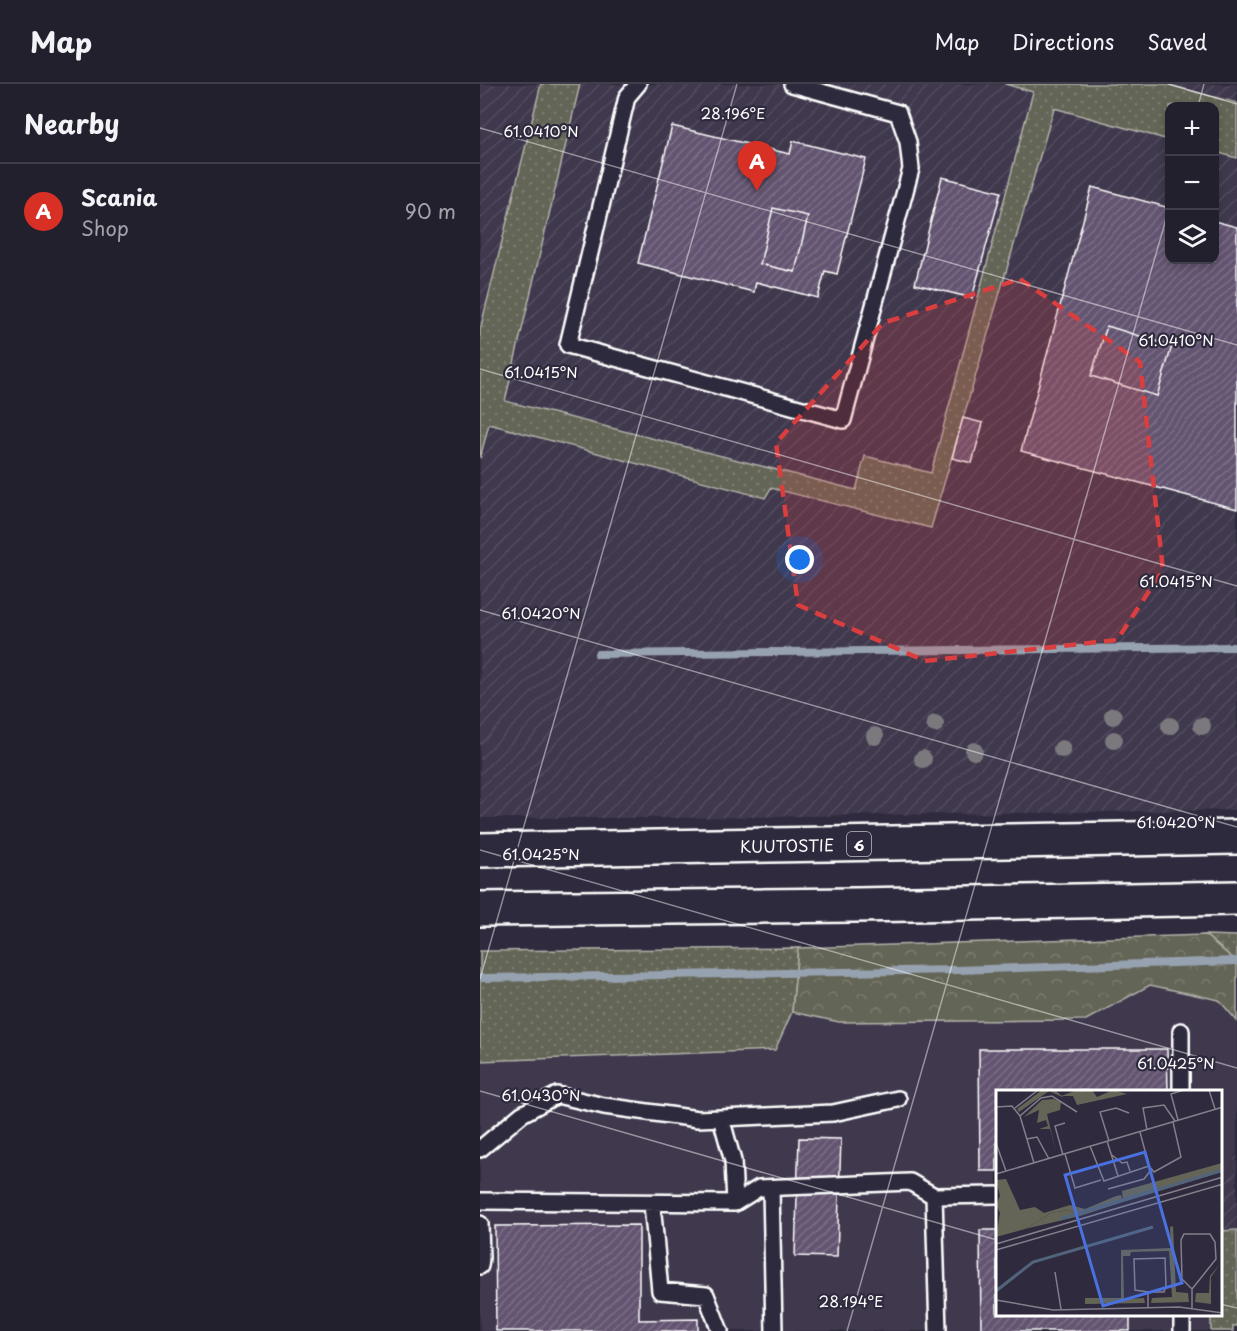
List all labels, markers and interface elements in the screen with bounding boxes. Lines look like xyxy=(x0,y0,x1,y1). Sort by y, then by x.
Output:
text: Map xyxy=(30,20,92,63)
text: Map xyxy=(934,25,979,57)
text: Directions xyxy=(1012,25,1114,57)
text: Saved xyxy=(1147,25,1207,57)
text: 28.196°E xyxy=(701,101,765,124)
map controls xyxy=(1165,102,1219,264)
button: + xyxy=(1165,102,1219,156)
text: Nearby xyxy=(24,104,119,143)
text: 61.0410°N xyxy=(503,119,579,142)
pin: A xyxy=(738,141,776,191)
button: − xyxy=(1165,156,1219,210)
text: Scania xyxy=(81,180,158,213)
text: A xyxy=(36,196,51,226)
text: 90 m xyxy=(405,196,456,226)
button: layers xyxy=(1165,210,1219,264)
text: Shop xyxy=(81,213,129,243)
text: 61.0410°N xyxy=(1138,328,1214,351)
text: 61.0415°N xyxy=(504,360,578,383)
your location xyxy=(785,545,814,574)
text: 61.0415°N xyxy=(1139,569,1213,592)
text: 61.0420°N xyxy=(501,601,581,624)
text: 61.0420°N xyxy=(1136,810,1216,833)
street label: KUUTOSTIE xyxy=(740,832,834,858)
road number: 6 xyxy=(847,832,871,856)
text: 61.0425°N xyxy=(502,842,580,865)
text: 61.0425°N xyxy=(1137,1051,1215,1074)
text: 61.0430°N xyxy=(502,1083,580,1106)
inset map xyxy=(996,1090,1222,1316)
text: 28.194°E xyxy=(819,1289,883,1312)

